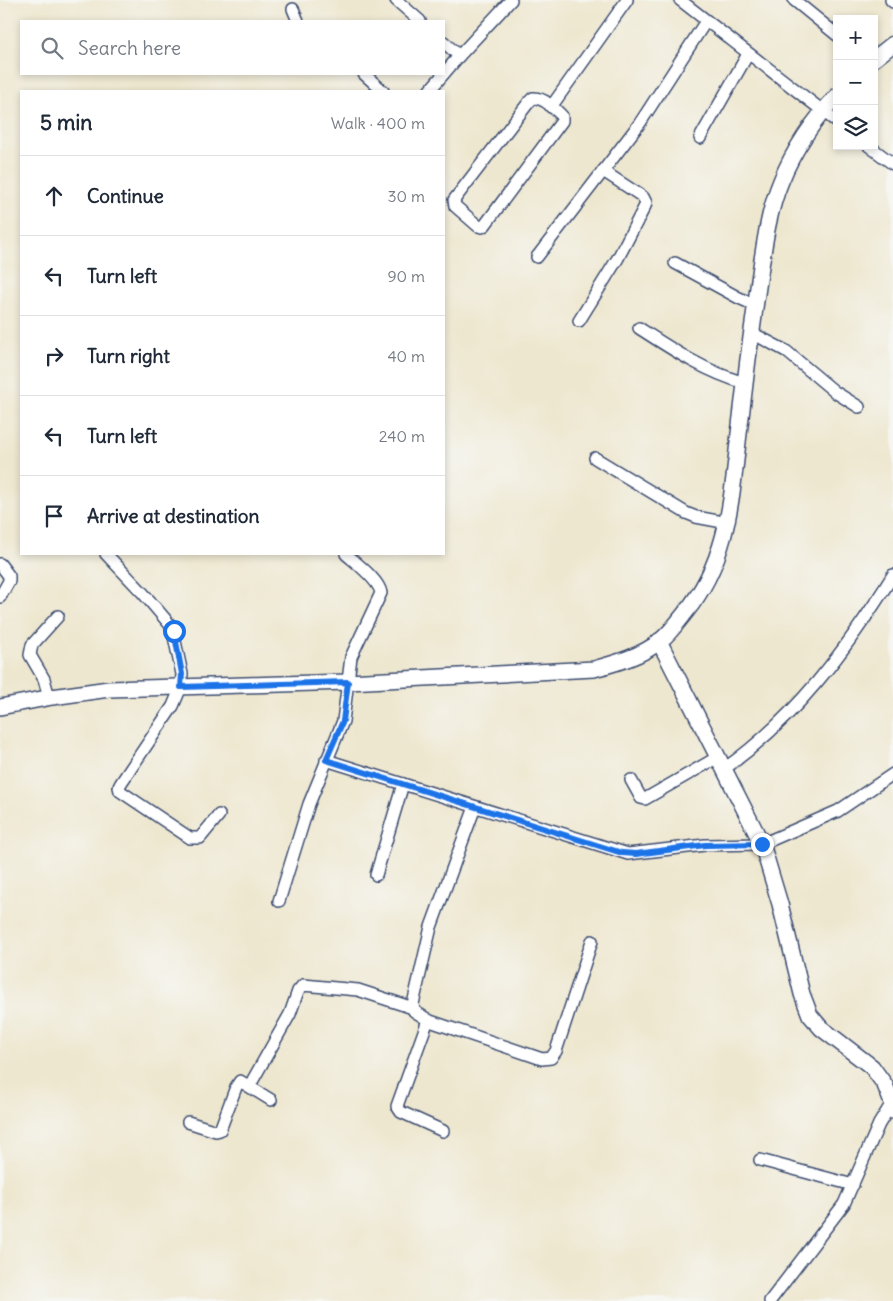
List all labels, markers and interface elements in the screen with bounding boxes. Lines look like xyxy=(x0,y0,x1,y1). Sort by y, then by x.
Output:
map controls xyxy=(833,15,878,150)
button: + xyxy=(833,15,878,60)
search box xyxy=(20,20,445,75)
icon: search xyxy=(38,34,66,62)
text: Search here xyxy=(78,36,181,60)
button: − xyxy=(833,60,878,105)
button: layers xyxy=(833,105,878,150)
text: 5 min xyxy=(40,109,92,136)
text: Walk · 400 m xyxy=(331,113,425,133)
icon: ahead xyxy=(40,182,68,210)
text: Continue xyxy=(87,184,164,208)
text: 30 m xyxy=(388,186,425,206)
icon: left xyxy=(40,262,68,290)
text: Turn left xyxy=(87,264,157,288)
text: 90 m xyxy=(387,266,425,286)
icon: right xyxy=(40,342,68,370)
text: Turn right xyxy=(87,344,170,368)
text: 40 m xyxy=(387,346,425,366)
icon: left xyxy=(40,422,68,450)
text: Turn left xyxy=(87,424,157,448)
text: 240 m xyxy=(379,426,425,446)
icon: arrive xyxy=(40,502,68,530)
text: Arrive at destination xyxy=(87,504,260,528)
route start xyxy=(163,620,186,643)
route end xyxy=(751,833,774,856)

